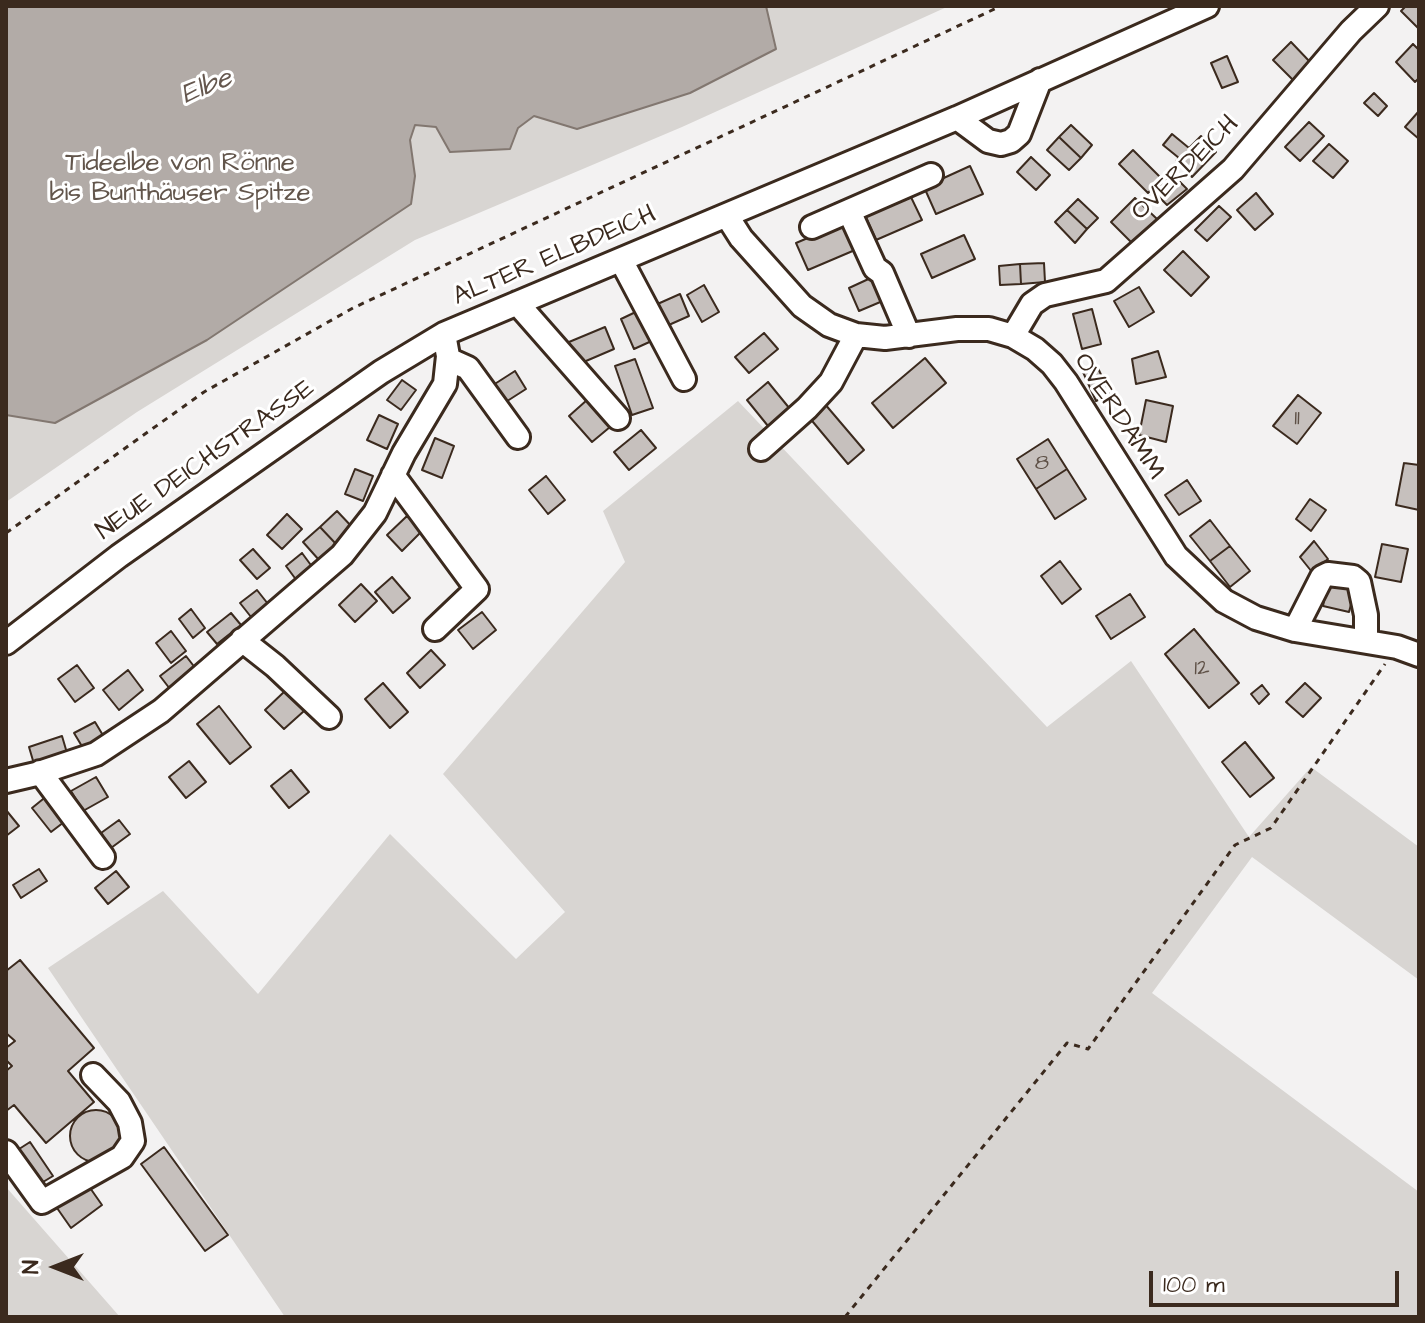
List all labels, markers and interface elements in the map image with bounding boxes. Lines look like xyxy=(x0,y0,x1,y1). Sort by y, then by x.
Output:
water label: Elbe xyxy=(177,63,237,113)
street label: OVERDEICH xyxy=(1126,110,1246,228)
park label: Tideelbe von Rönne bis Bunthäuser Spitze xyxy=(50,149,310,210)
street label: ALTER ELBDEICH xyxy=(449,200,661,314)
street label: OVERDAMM xyxy=(1066,348,1170,486)
street label: NEUE DEICHSTRASSE xyxy=(91,374,321,548)
house number: 11 xyxy=(1294,406,1300,432)
house number: 8 xyxy=(1035,451,1049,477)
house number: 12 xyxy=(1194,656,1210,682)
north arrow xyxy=(16,1227,96,1307)
scale bar xyxy=(1153,1255,1403,1305)
text: N xyxy=(16,1260,47,1274)
text: 100 m xyxy=(1163,1268,1225,1302)

